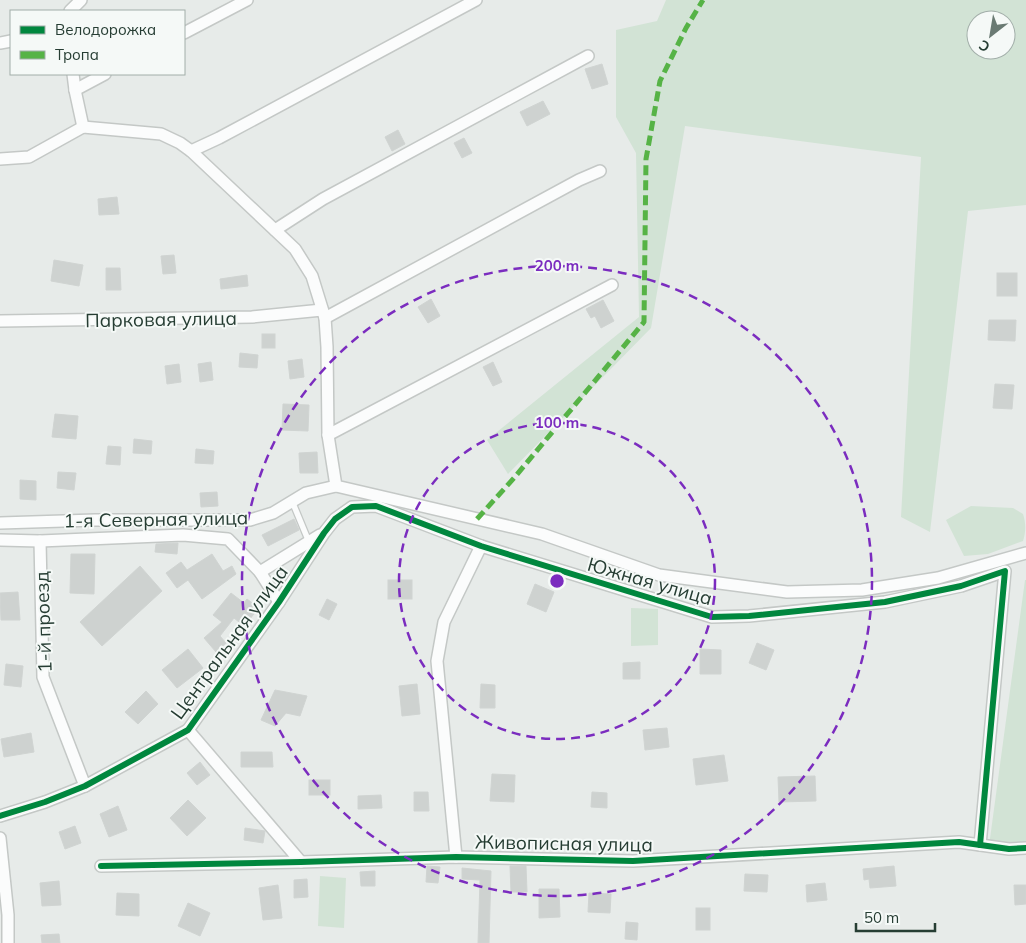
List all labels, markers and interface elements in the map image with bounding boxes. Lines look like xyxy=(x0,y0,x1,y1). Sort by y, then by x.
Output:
legend xyxy=(10,10,185,75)
north arrow xyxy=(966,10,1016,60)
text: Велодорожка xyxy=(55,20,156,39)
text: С xyxy=(976,36,993,56)
text: Тропа xyxy=(55,45,99,64)
text: 200 m xyxy=(535,256,579,275)
street label: Парковая улица xyxy=(85,306,237,332)
text: 100 m xyxy=(535,413,579,432)
street label: 1-я Северная улица xyxy=(63,505,249,533)
street label: Южная улица xyxy=(585,552,715,610)
street label: Центральная улица xyxy=(165,560,293,724)
street label: 1-й проезд xyxy=(29,570,57,673)
centre of rings xyxy=(548,572,566,590)
street label: Живописная улица xyxy=(475,829,653,857)
scale bar xyxy=(856,900,935,932)
text: 50 m xyxy=(864,908,899,927)

